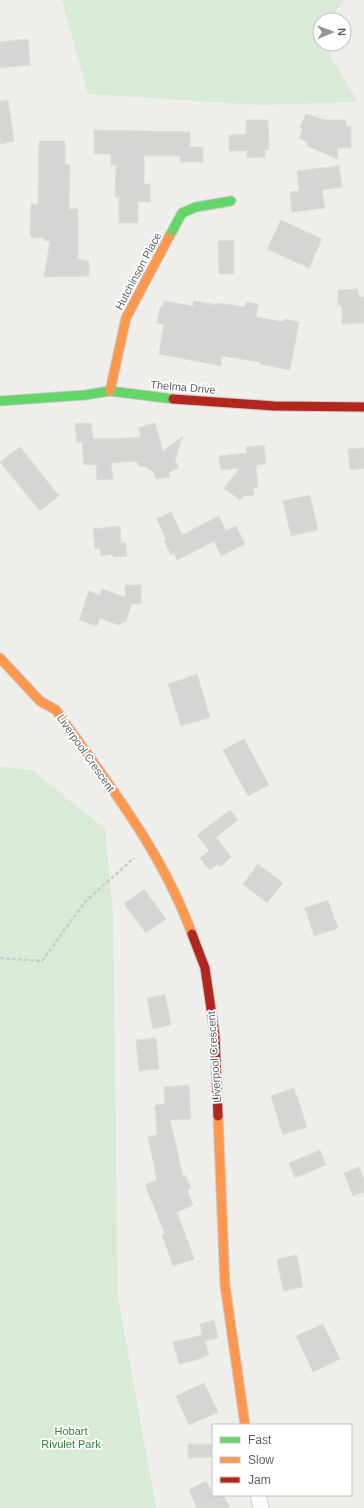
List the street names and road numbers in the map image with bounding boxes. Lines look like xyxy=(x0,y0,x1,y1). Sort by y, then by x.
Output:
street label: Hutchinson Place xyxy=(113,230,163,312)
street label: Thelma Drive xyxy=(150,378,216,396)
street label: Liverpool Crescent xyxy=(55,712,117,794)
street label: Liverpool Crescent xyxy=(205,1011,223,1103)

